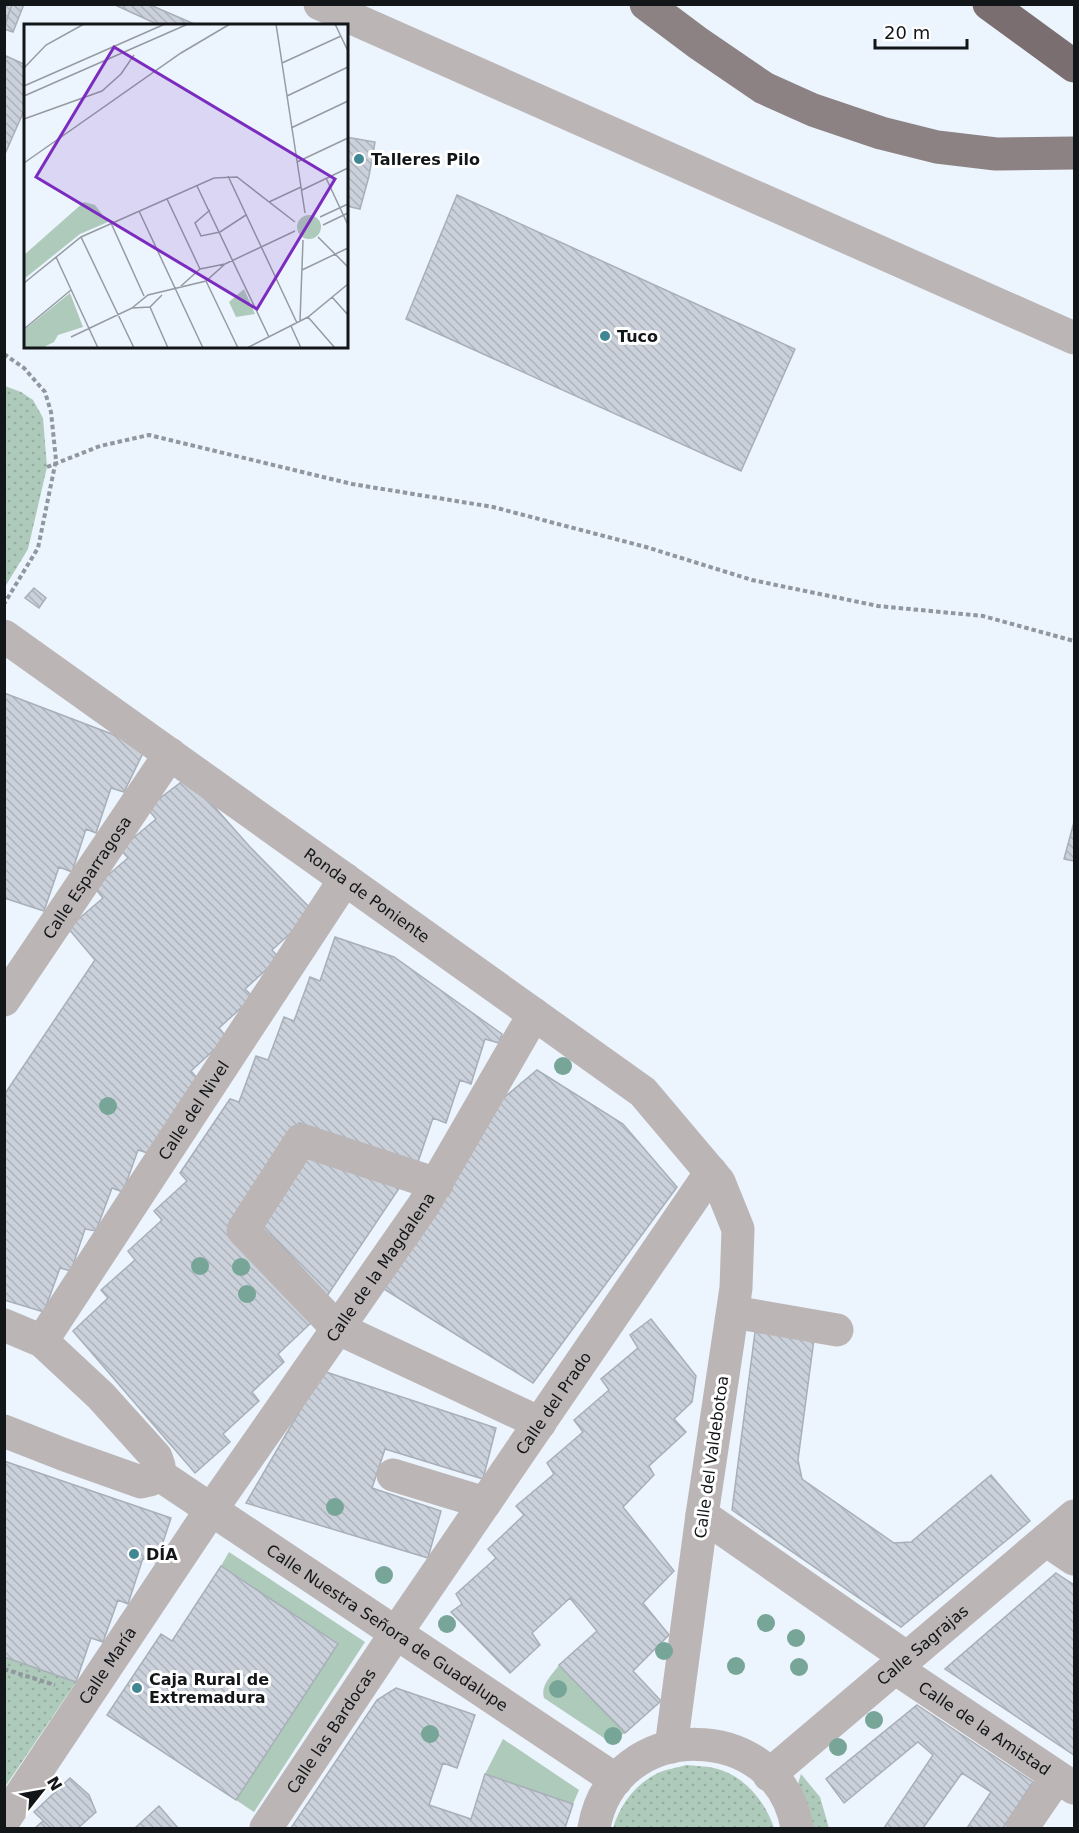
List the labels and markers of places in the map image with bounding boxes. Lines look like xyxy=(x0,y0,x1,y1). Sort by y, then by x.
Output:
place label: Talleres Pilo xyxy=(371,150,480,169)
marker: Talleres Pilo xyxy=(352,152,366,166)
place label: Tuco xyxy=(617,327,658,346)
marker: Tuco xyxy=(598,329,612,343)
place label: DÍA xyxy=(146,1545,178,1564)
marker: DÍA xyxy=(127,1547,141,1561)
place label: Caja Rural de Extremadura xyxy=(149,1670,269,1707)
marker: Caja Rural de Extremadura xyxy=(130,1681,144,1695)

